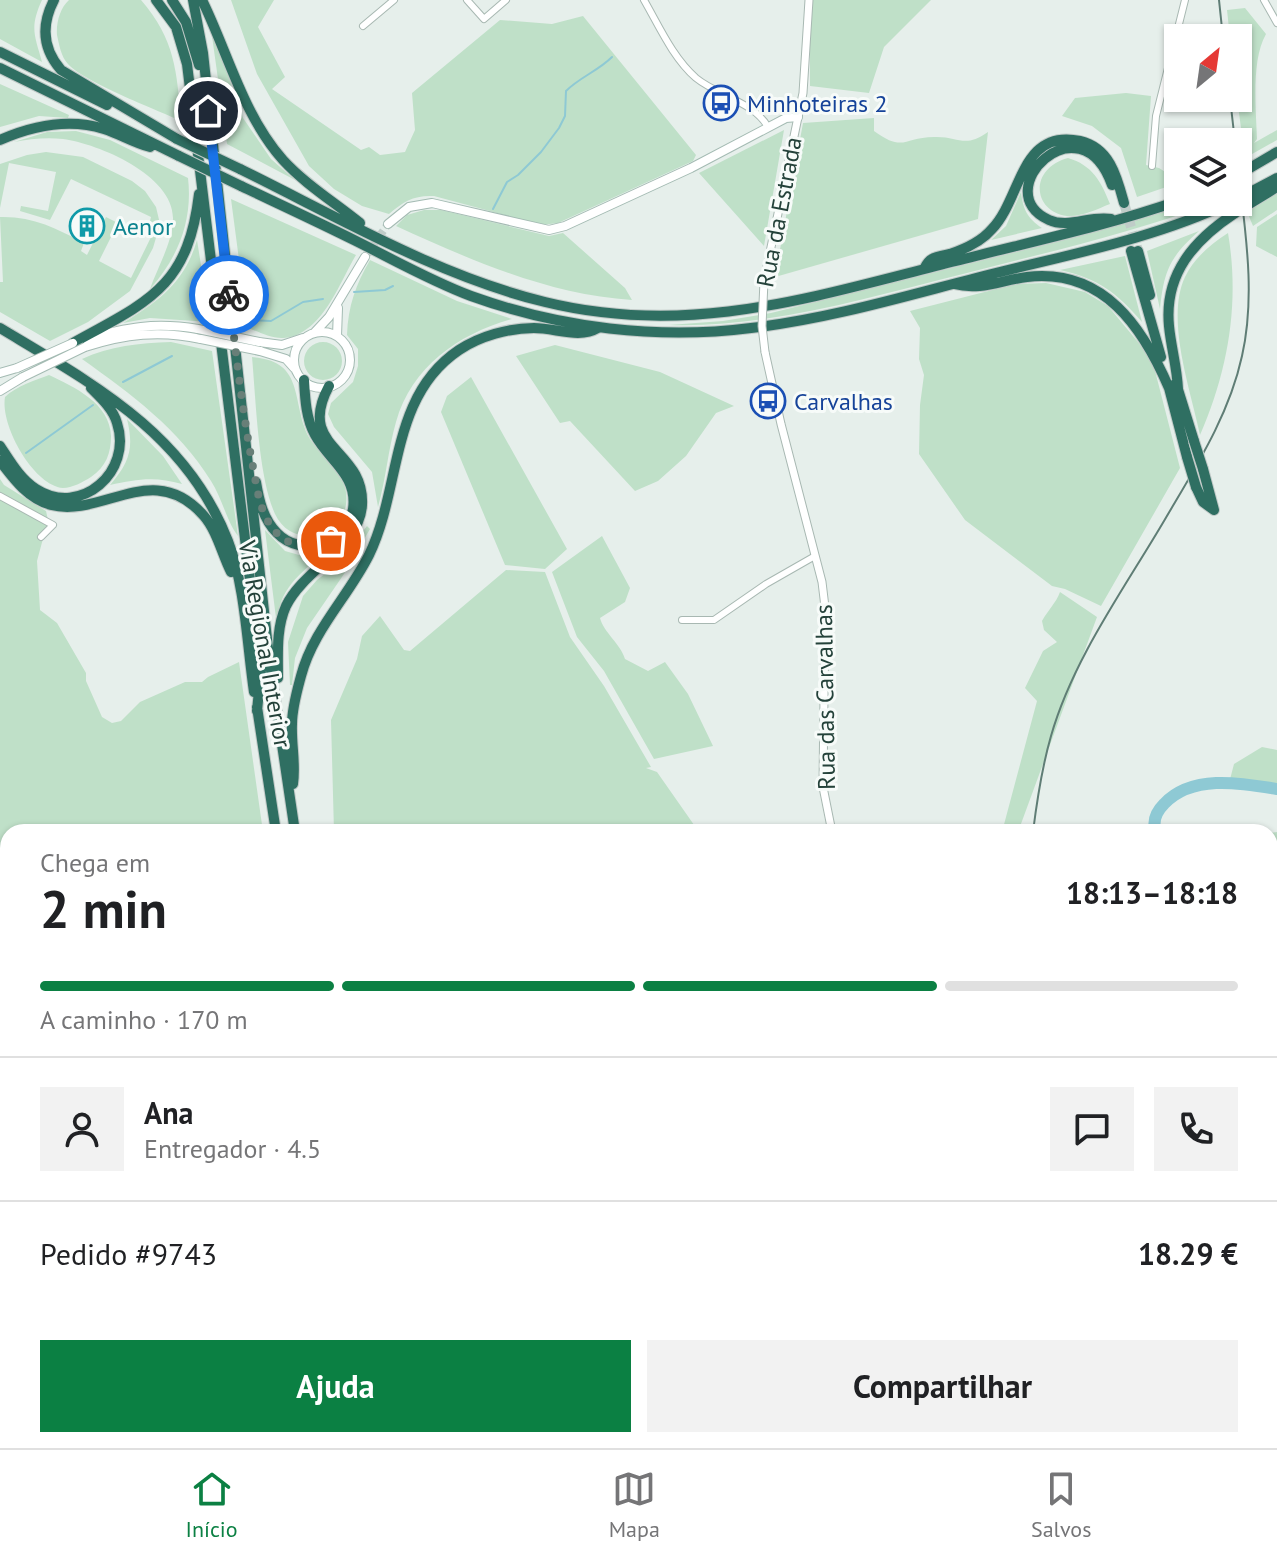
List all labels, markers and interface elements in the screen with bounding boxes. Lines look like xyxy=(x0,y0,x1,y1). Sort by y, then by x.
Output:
north arrow xyxy=(1164,24,1252,112)
map controls xyxy=(1164,24,1252,216)
pin xyxy=(174,77,242,145)
bus stop icon: Minhoteiras 2 xyxy=(702,84,740,122)
place label: Minhoteiras 2 xyxy=(747,88,888,119)
icon: home xyxy=(186,89,230,133)
button: layers xyxy=(1164,128,1252,216)
street label: Rua da Estrada xyxy=(749,134,809,290)
building icon: Aenor xyxy=(68,207,106,245)
place label: Aenor xyxy=(113,211,173,242)
courier xyxy=(189,255,269,335)
icon: bike xyxy=(207,273,251,317)
bus stop icon: Carvalhas xyxy=(749,382,787,420)
place label: Carvalhas xyxy=(794,386,893,417)
pin xyxy=(297,507,365,575)
icon: bag xyxy=(309,519,353,563)
street label: Via Regional Interior xyxy=(231,537,298,750)
street label: Rua das Carvalhas xyxy=(808,604,842,790)
text: Chega em xyxy=(40,846,150,879)
text: 18:13–18:18 xyxy=(1066,873,1238,912)
text: 2 min xyxy=(40,875,167,942)
text: A caminho · 170 m xyxy=(40,1003,248,1036)
button: person xyxy=(40,1087,124,1171)
button: chat xyxy=(1050,1087,1134,1171)
button: phone xyxy=(1154,1087,1238,1171)
text: Ana xyxy=(144,1093,193,1132)
text: Entregador · 4.5 xyxy=(144,1132,321,1165)
text: Pedido #9743 xyxy=(40,1234,217,1273)
text: 18.29 € xyxy=(1138,1234,1238,1273)
button: Ajuda xyxy=(40,1340,631,1432)
button: Compartilhar xyxy=(647,1340,1238,1432)
tab: Início xyxy=(186,1467,238,1543)
tab: Mapa xyxy=(609,1467,660,1543)
tab: Salvos xyxy=(1031,1467,1091,1543)

